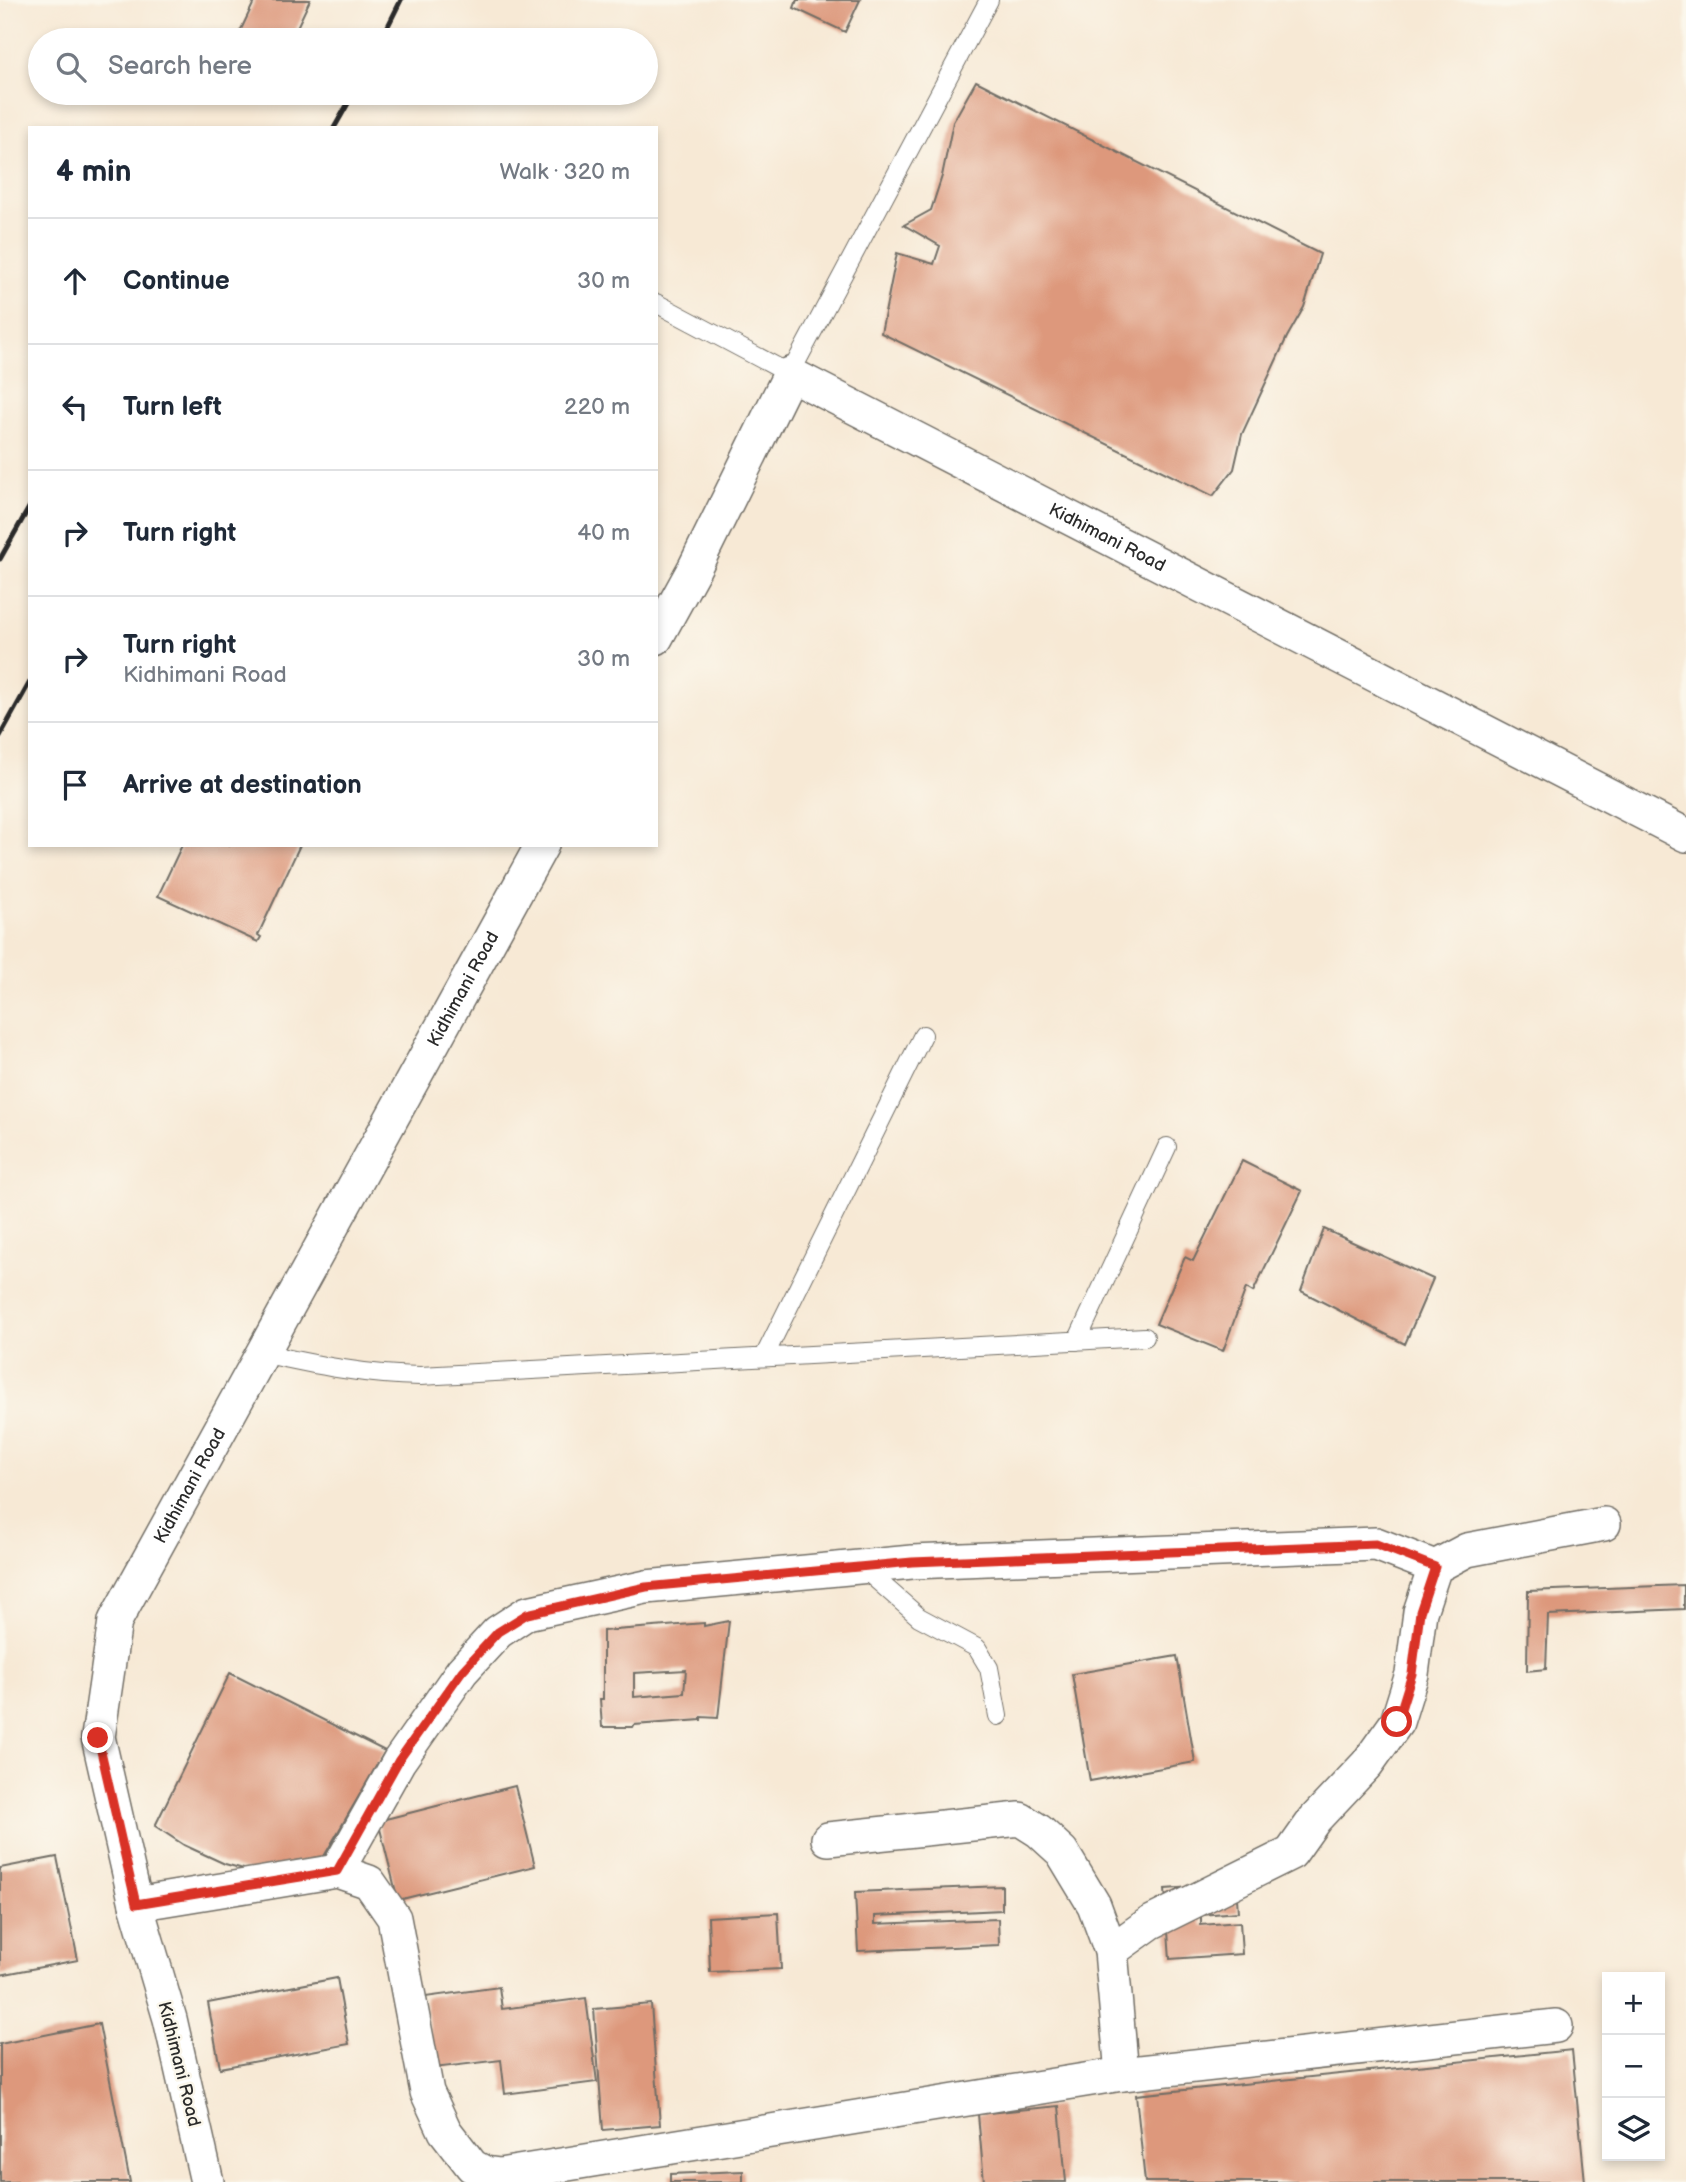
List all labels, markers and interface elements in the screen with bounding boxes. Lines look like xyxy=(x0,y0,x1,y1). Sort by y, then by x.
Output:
search box xyxy=(28,28,658,105)
icon: search xyxy=(52,48,90,86)
text: Search here xyxy=(108,51,252,82)
text: 4 min xyxy=(56,154,131,190)
text: Walk · 320 m xyxy=(499,158,630,186)
icon: ahead xyxy=(56,262,94,300)
text: Continue xyxy=(123,266,230,297)
text: 30 m xyxy=(577,267,630,295)
icon: left xyxy=(56,388,94,426)
text: Turn left xyxy=(123,392,222,423)
text: 220 m xyxy=(564,393,630,421)
street label: Kidhimani Road xyxy=(1046,499,1169,576)
icon: right xyxy=(56,514,94,552)
text: Turn right xyxy=(123,518,236,549)
text: 40 m xyxy=(577,519,630,547)
text: Turn right xyxy=(123,630,236,661)
icon: right xyxy=(56,640,94,678)
text: 30 m xyxy=(577,645,630,673)
text: Kidhimani Road xyxy=(123,661,287,689)
icon: arrive xyxy=(56,766,94,804)
text: Arrive at destination xyxy=(123,770,362,801)
street label: Kidhimani Road xyxy=(423,928,503,1050)
street label: Kidhimani Road xyxy=(149,1424,230,1547)
route start xyxy=(1381,1706,1412,1737)
route end xyxy=(82,1722,113,1753)
map controls xyxy=(1602,1972,1665,2161)
button: + xyxy=(1602,1972,1665,2035)
street label: Kidhimani Road xyxy=(153,1999,205,2129)
button: − xyxy=(1602,2035,1665,2098)
button: layers xyxy=(1602,2098,1665,2161)

